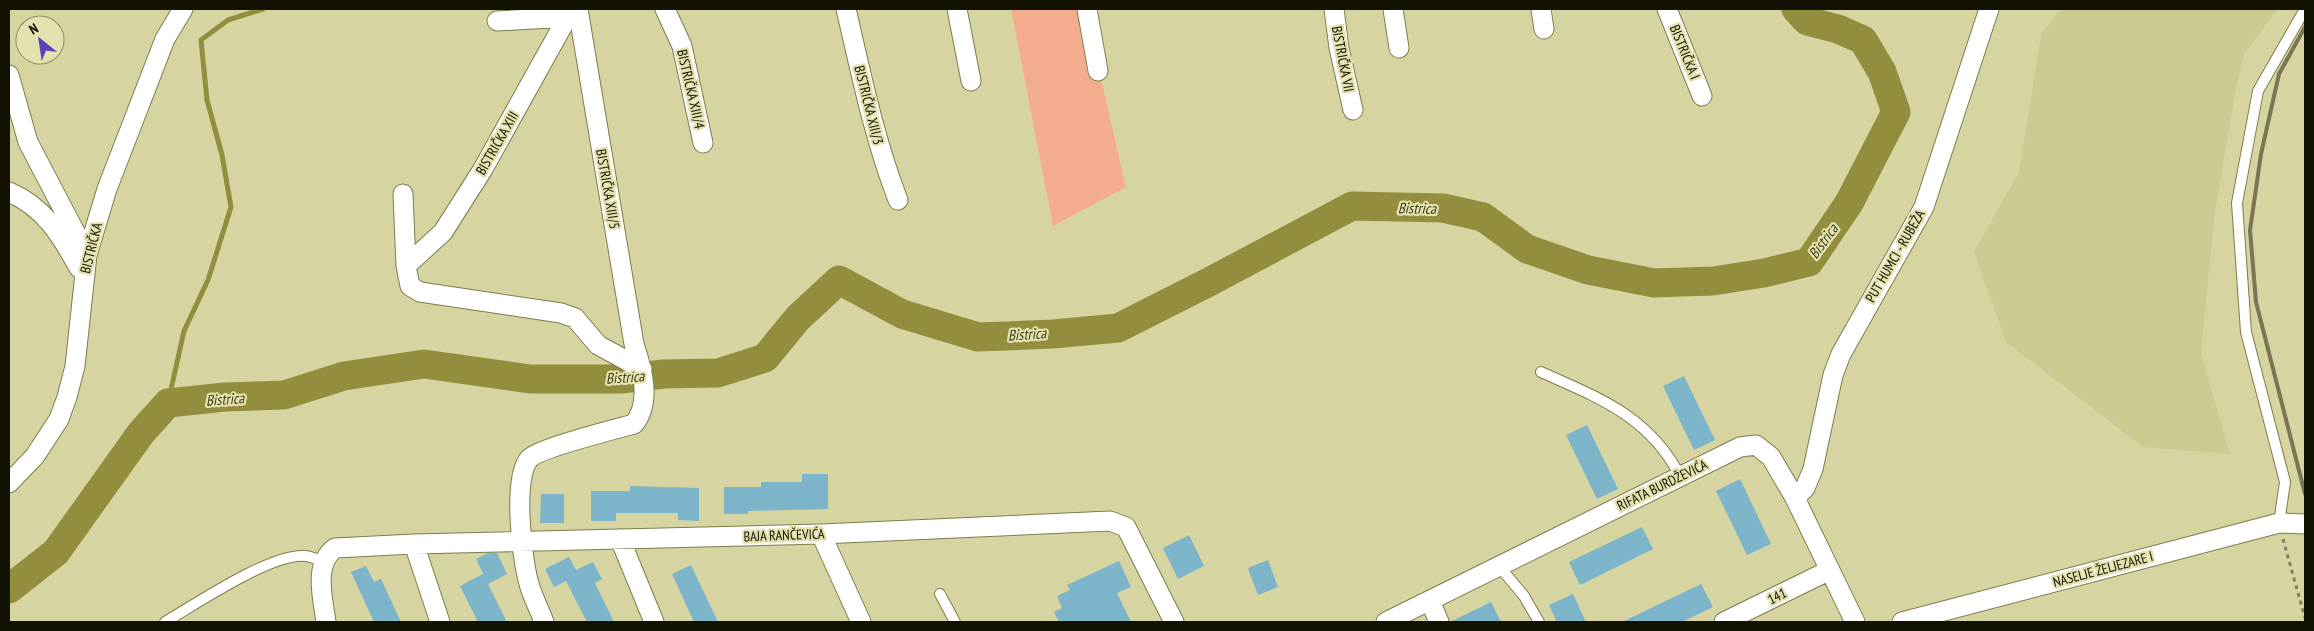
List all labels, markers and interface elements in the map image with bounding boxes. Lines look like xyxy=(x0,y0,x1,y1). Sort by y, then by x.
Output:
north arrow xyxy=(15,15,65,65)
text: N xyxy=(26,19,41,38)
street label: BISTRIČKA I xyxy=(1666,22,1704,82)
street label: BISTRIČKA VII xyxy=(1328,24,1358,94)
street label: BISTRIČKA XIII/4 xyxy=(673,47,709,131)
street label: BISTRIČKA XIII/3 xyxy=(850,63,888,147)
street label: BISTRIČKA XIII xyxy=(472,108,522,178)
street label: BISTRIČKA XIII/5 xyxy=(592,148,624,230)
water label: Bistrica xyxy=(1398,198,1437,218)
street label: PUT HUMCI - RUBEŽA xyxy=(1861,206,1929,305)
water label: Bistrica xyxy=(1804,219,1843,262)
street label: BISTRIČKA xyxy=(76,220,106,275)
water label: Bistrica xyxy=(1007,323,1048,345)
water label: Bistrica xyxy=(605,366,646,388)
water label: Bistrica xyxy=(205,388,246,410)
street label: RIFATA BURDŽEVIĆA xyxy=(1614,455,1711,515)
street label: BAJA RANČEVIĆA xyxy=(743,525,825,545)
street label: NASELJE ŽELJEZARE I xyxy=(2051,547,2155,591)
street label: 141 xyxy=(1765,584,1789,608)

